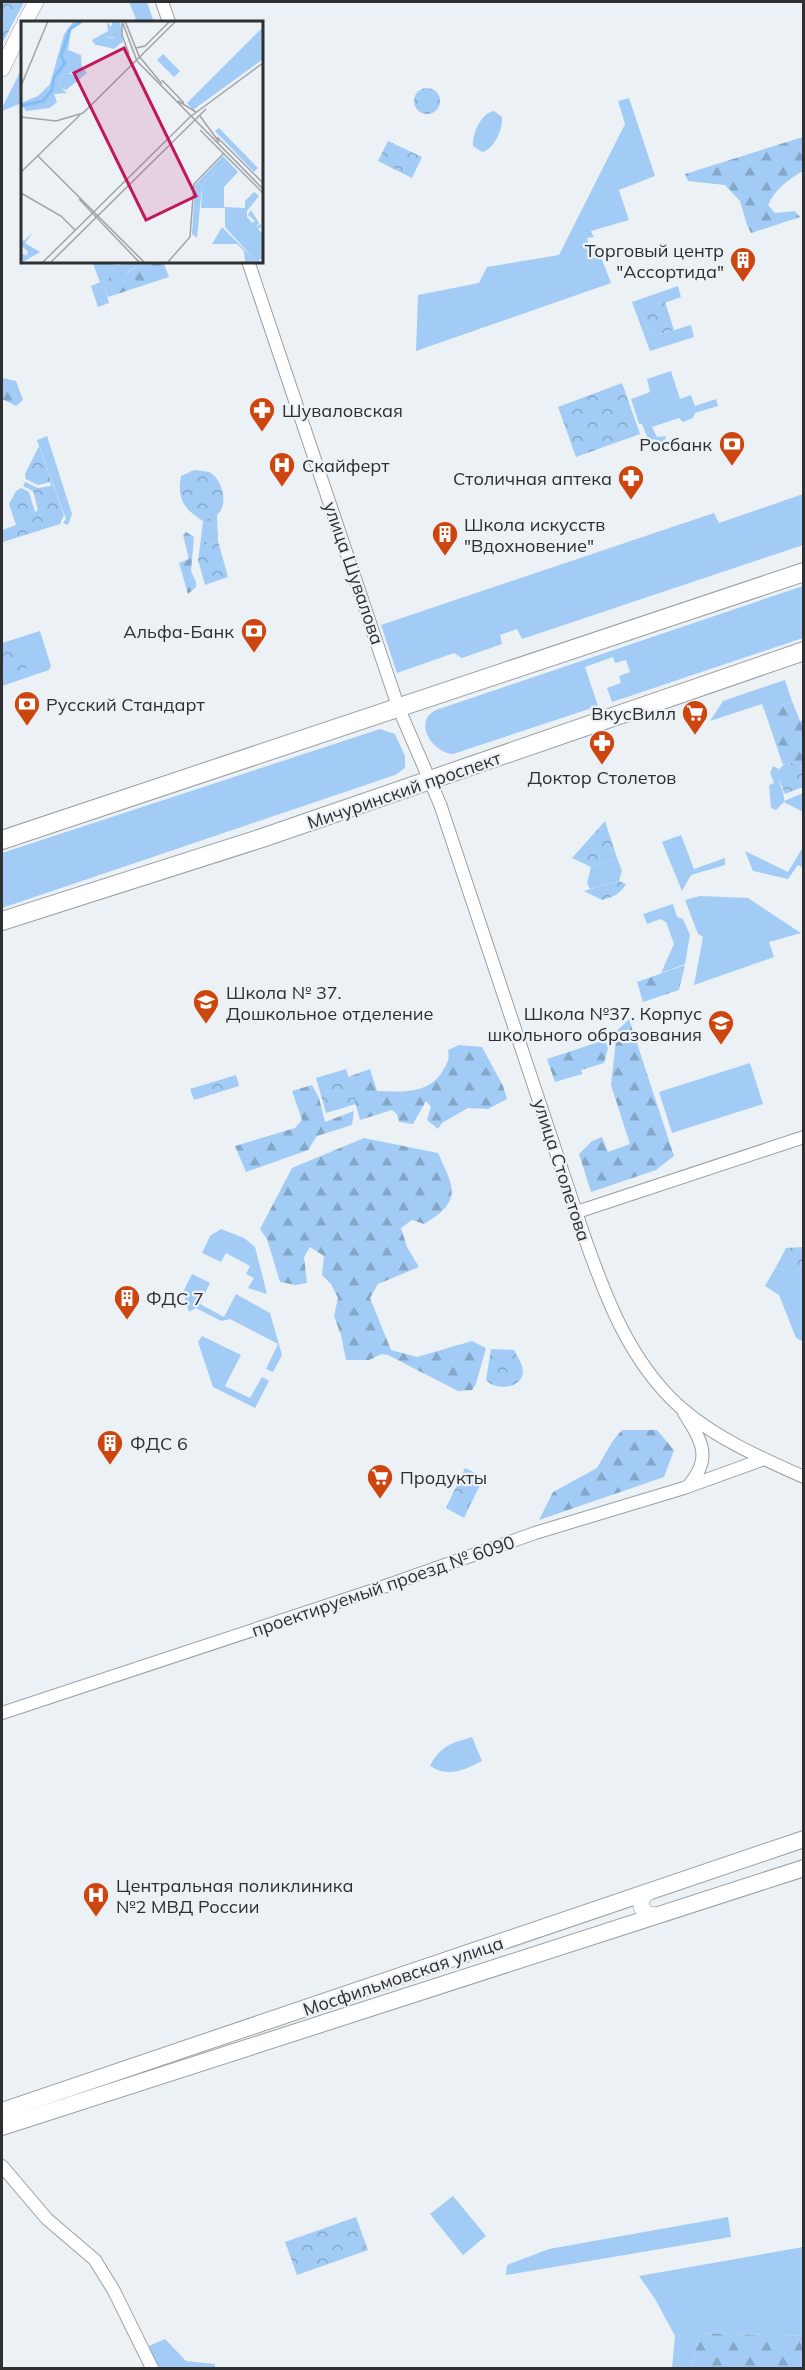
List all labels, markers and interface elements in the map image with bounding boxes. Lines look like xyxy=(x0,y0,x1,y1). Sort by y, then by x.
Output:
inset map xyxy=(21,21,262,262)
place label: Торговый центр "Ассортида" xyxy=(585,239,724,283)
building icon: Торговый центр "Ассортида" xyxy=(728,245,758,283)
pharmacy icon: Шуваловская xyxy=(247,395,277,433)
place label: Шуваловская xyxy=(282,399,403,422)
bank icon: Росбанк xyxy=(717,429,747,467)
place label: Росбанк xyxy=(639,433,712,456)
hospital icon: Скайферт xyxy=(267,450,297,488)
place label: Скайферт xyxy=(302,454,390,477)
pharmacy icon: Столичная аптека xyxy=(616,463,646,501)
place label: Столичная аптека xyxy=(453,467,612,490)
street label: улица Шувалова xyxy=(319,499,389,647)
place label: Школа искусств "Вдохновение" xyxy=(464,513,605,557)
building icon: Школа искусств "Вдохновение" xyxy=(430,519,460,557)
bank icon: Альфа-Банк xyxy=(239,616,269,654)
place label: Альфа-Банк xyxy=(123,620,234,643)
bank icon: Русский Стандарт xyxy=(12,689,42,727)
place label: Русский Стандарт xyxy=(46,693,205,716)
supermarket icon: ВкусВилл xyxy=(680,698,710,736)
place label: ВкусВилл xyxy=(591,702,676,725)
pharmacy icon: Доктор Столетов xyxy=(587,728,617,766)
street label: Мичуринский проспект xyxy=(304,746,505,834)
place label: Доктор Столетов xyxy=(528,766,676,789)
place label: Школа № 37. Дошкольное отделение xyxy=(226,981,433,1025)
school or university icon: Школа № 37. Дошкольное отделение xyxy=(191,987,221,1025)
place label: Школа №37. Корпус школьного образования xyxy=(488,1002,702,1046)
school or university icon: Школа №37. Корпус школьного образования xyxy=(706,1008,736,1046)
street label: улица Столетова xyxy=(528,1096,596,1244)
building icon: ФДС 7 xyxy=(112,1283,142,1321)
place label: ФДС 7 xyxy=(146,1287,204,1310)
building icon: ФДС 6 xyxy=(95,1428,125,1466)
place label: ФДС 6 xyxy=(130,1432,188,1455)
supermarket icon: Продукты xyxy=(365,1462,395,1500)
place label: Продукты xyxy=(400,1466,487,1489)
street label: проектируемый проезд № 6090 xyxy=(248,1530,518,1642)
place label: Центральная поликлиника №2 МВД России xyxy=(116,1874,354,1918)
hospital icon: Центральная поликлиника №2 МВД России xyxy=(81,1880,111,1918)
street label: Мосфильмовская улица xyxy=(300,1931,506,2021)

